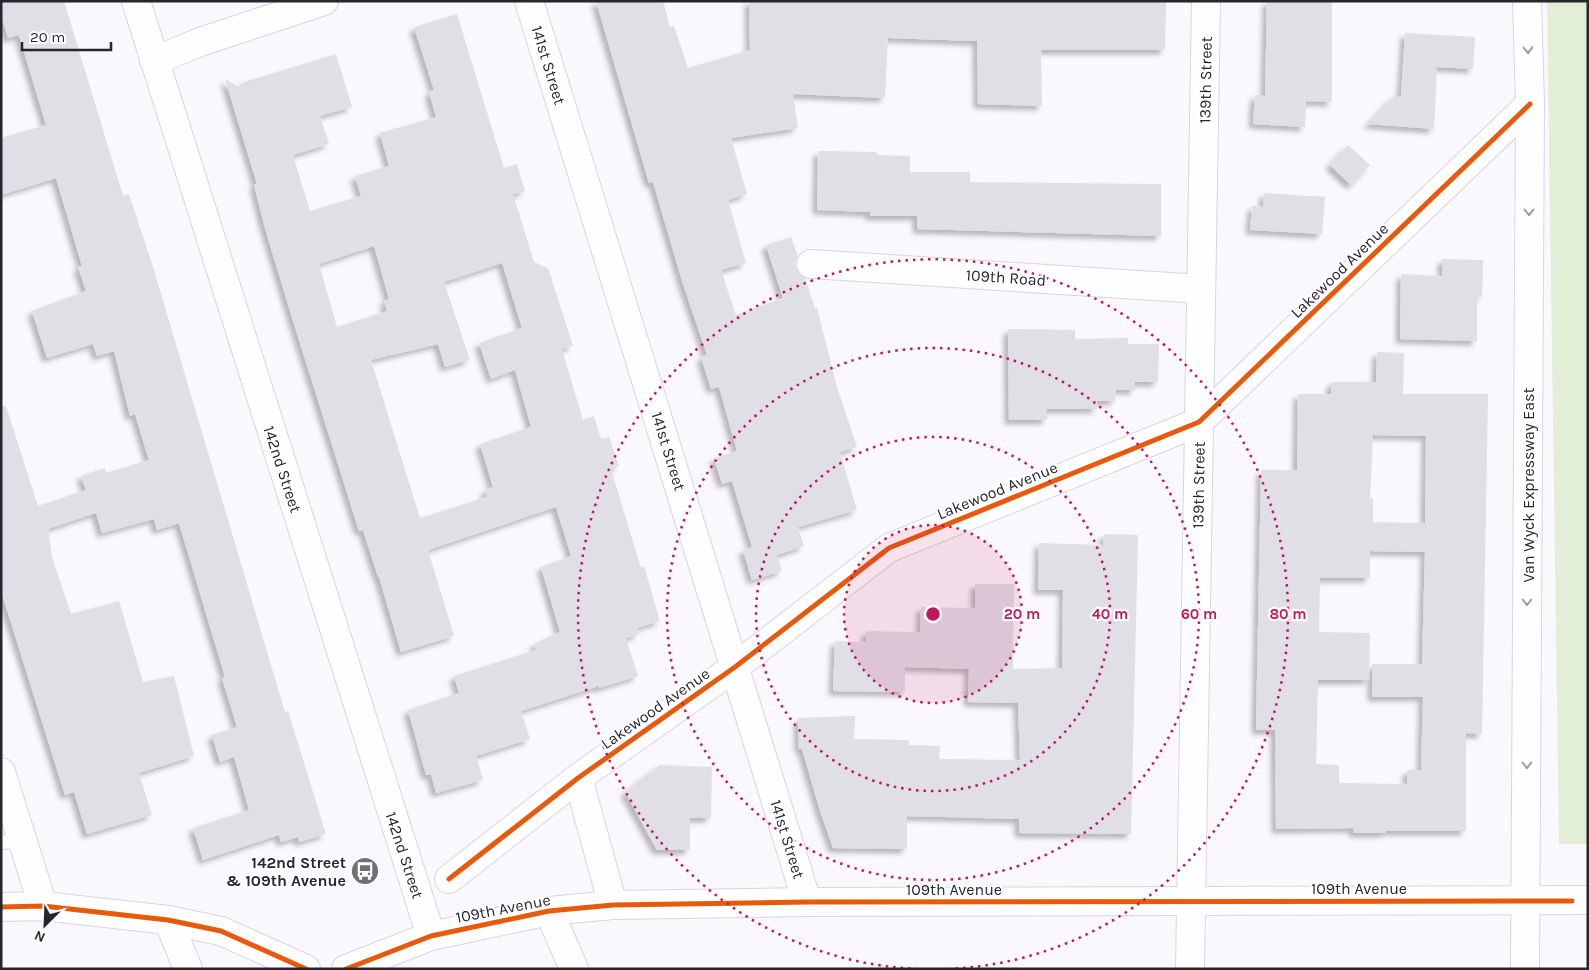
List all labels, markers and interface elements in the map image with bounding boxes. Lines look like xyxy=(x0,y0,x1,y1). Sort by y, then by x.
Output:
scale bar xyxy=(22,20,111,52)
street label: 141st Street xyxy=(527,23,570,107)
text: 20 m xyxy=(30,28,65,46)
street label: 139th Street xyxy=(1195,36,1216,124)
one-way arrow xyxy=(1523,46,1534,54)
one-way arrow xyxy=(1524,209,1534,217)
street label: Lakewood Avenue xyxy=(1287,219,1392,322)
street label: 109th Road xyxy=(965,265,1047,290)
street label: Van Wyck Expressway East xyxy=(1519,388,1538,582)
street label: 141st Street xyxy=(647,409,690,493)
street label: 142nd Street xyxy=(260,423,306,515)
street label: 139th Street xyxy=(1188,441,1209,529)
street label: Lakewood Avenue xyxy=(934,458,1060,523)
one-way arrow xyxy=(1522,599,1532,607)
centre of rings xyxy=(924,605,942,623)
text: 20 m xyxy=(1004,605,1040,623)
text: 40 m xyxy=(1092,605,1128,623)
text: 60 m xyxy=(1181,605,1217,623)
text: 80 m xyxy=(1269,605,1307,623)
street label: Lakewood Avenue xyxy=(597,664,713,753)
one-way arrow xyxy=(1522,762,1532,769)
street label: 141st Street xyxy=(766,797,809,881)
street label: 142nd Street xyxy=(382,809,428,901)
place label: 142nd Street & 109th Avenue xyxy=(226,853,346,890)
bus stop icon: 142nd Street & 109th Avenue xyxy=(350,856,380,886)
street label: 109th Avenue xyxy=(1311,879,1407,898)
street label: 109th Avenue xyxy=(906,880,1002,899)
street label: 109th Avenue xyxy=(454,890,552,927)
north arrow xyxy=(20,900,70,950)
text: N xyxy=(32,927,48,946)

